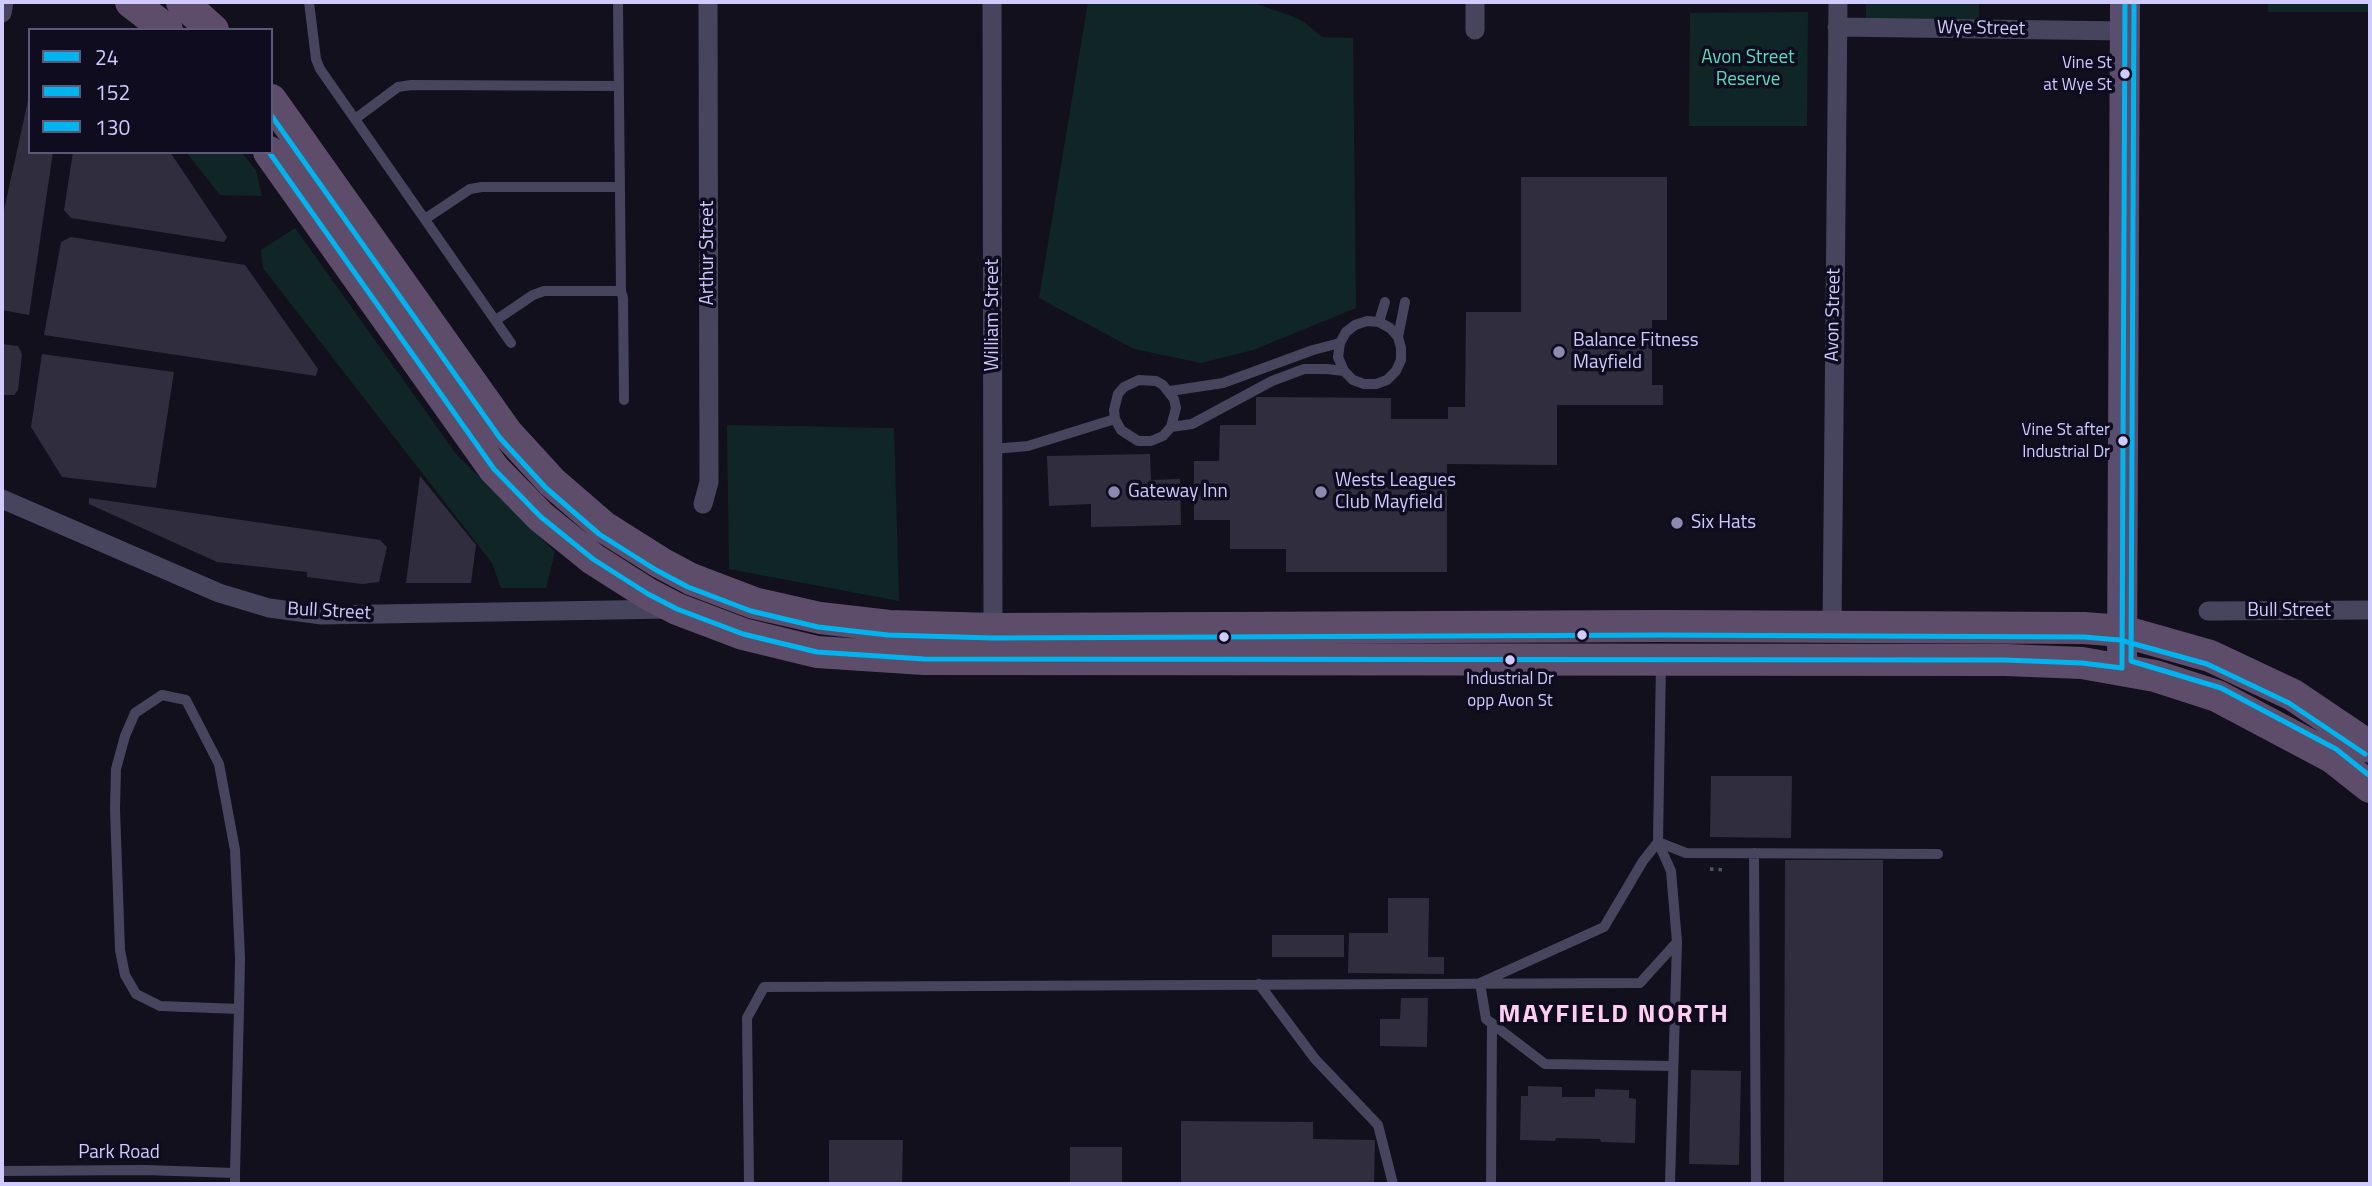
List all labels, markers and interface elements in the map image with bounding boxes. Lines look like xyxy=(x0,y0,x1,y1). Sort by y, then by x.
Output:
street label: Wye Street xyxy=(1937,17,2025,41)
legend xyxy=(28,28,273,154)
text: 24 xyxy=(95,41,119,73)
park label: Avon Street Reserve xyxy=(1701,47,1795,91)
place label: Vine St at Wye St xyxy=(2043,54,2112,94)
marker: Vine St at Wye St xyxy=(2118,67,2132,81)
text: 152 xyxy=(95,76,130,108)
text: 130 xyxy=(95,111,130,143)
street label: Arthur Street xyxy=(697,201,719,305)
street label: William Street xyxy=(982,259,1004,371)
street label: Avon Street xyxy=(1822,268,1846,362)
place label: Balance Fitness Mayfield xyxy=(1573,330,1699,374)
marker: Balance Fitness Mayfield xyxy=(1551,344,1567,360)
place label: Vine St after Industrial Dr xyxy=(2022,421,2110,461)
marker: Vine St after Industrial Dr xyxy=(2116,434,2130,448)
place label: Wests Leagues Club Mayfield xyxy=(1335,470,1456,514)
place label: Gateway Inn xyxy=(1128,481,1228,503)
marker: Gateway Inn xyxy=(1106,484,1122,500)
marker: Wests Leagues Club Mayfield xyxy=(1313,484,1329,500)
place label: Six Hats xyxy=(1691,512,1756,534)
marker: Six Hats xyxy=(1669,515,1685,531)
street label: Bull Street xyxy=(287,598,371,626)
street label: Bull Street xyxy=(2247,600,2331,622)
unlabelled marker xyxy=(1575,628,1589,642)
unlabelled marker xyxy=(1217,630,1231,644)
marker: Industrial Dr opp Avon St xyxy=(1503,653,1517,667)
place label: Industrial Dr opp Avon St xyxy=(1466,670,1554,710)
district label: MAYFIELD NORTH xyxy=(1500,1000,1728,1032)
street label: Park Road xyxy=(78,1142,160,1164)

